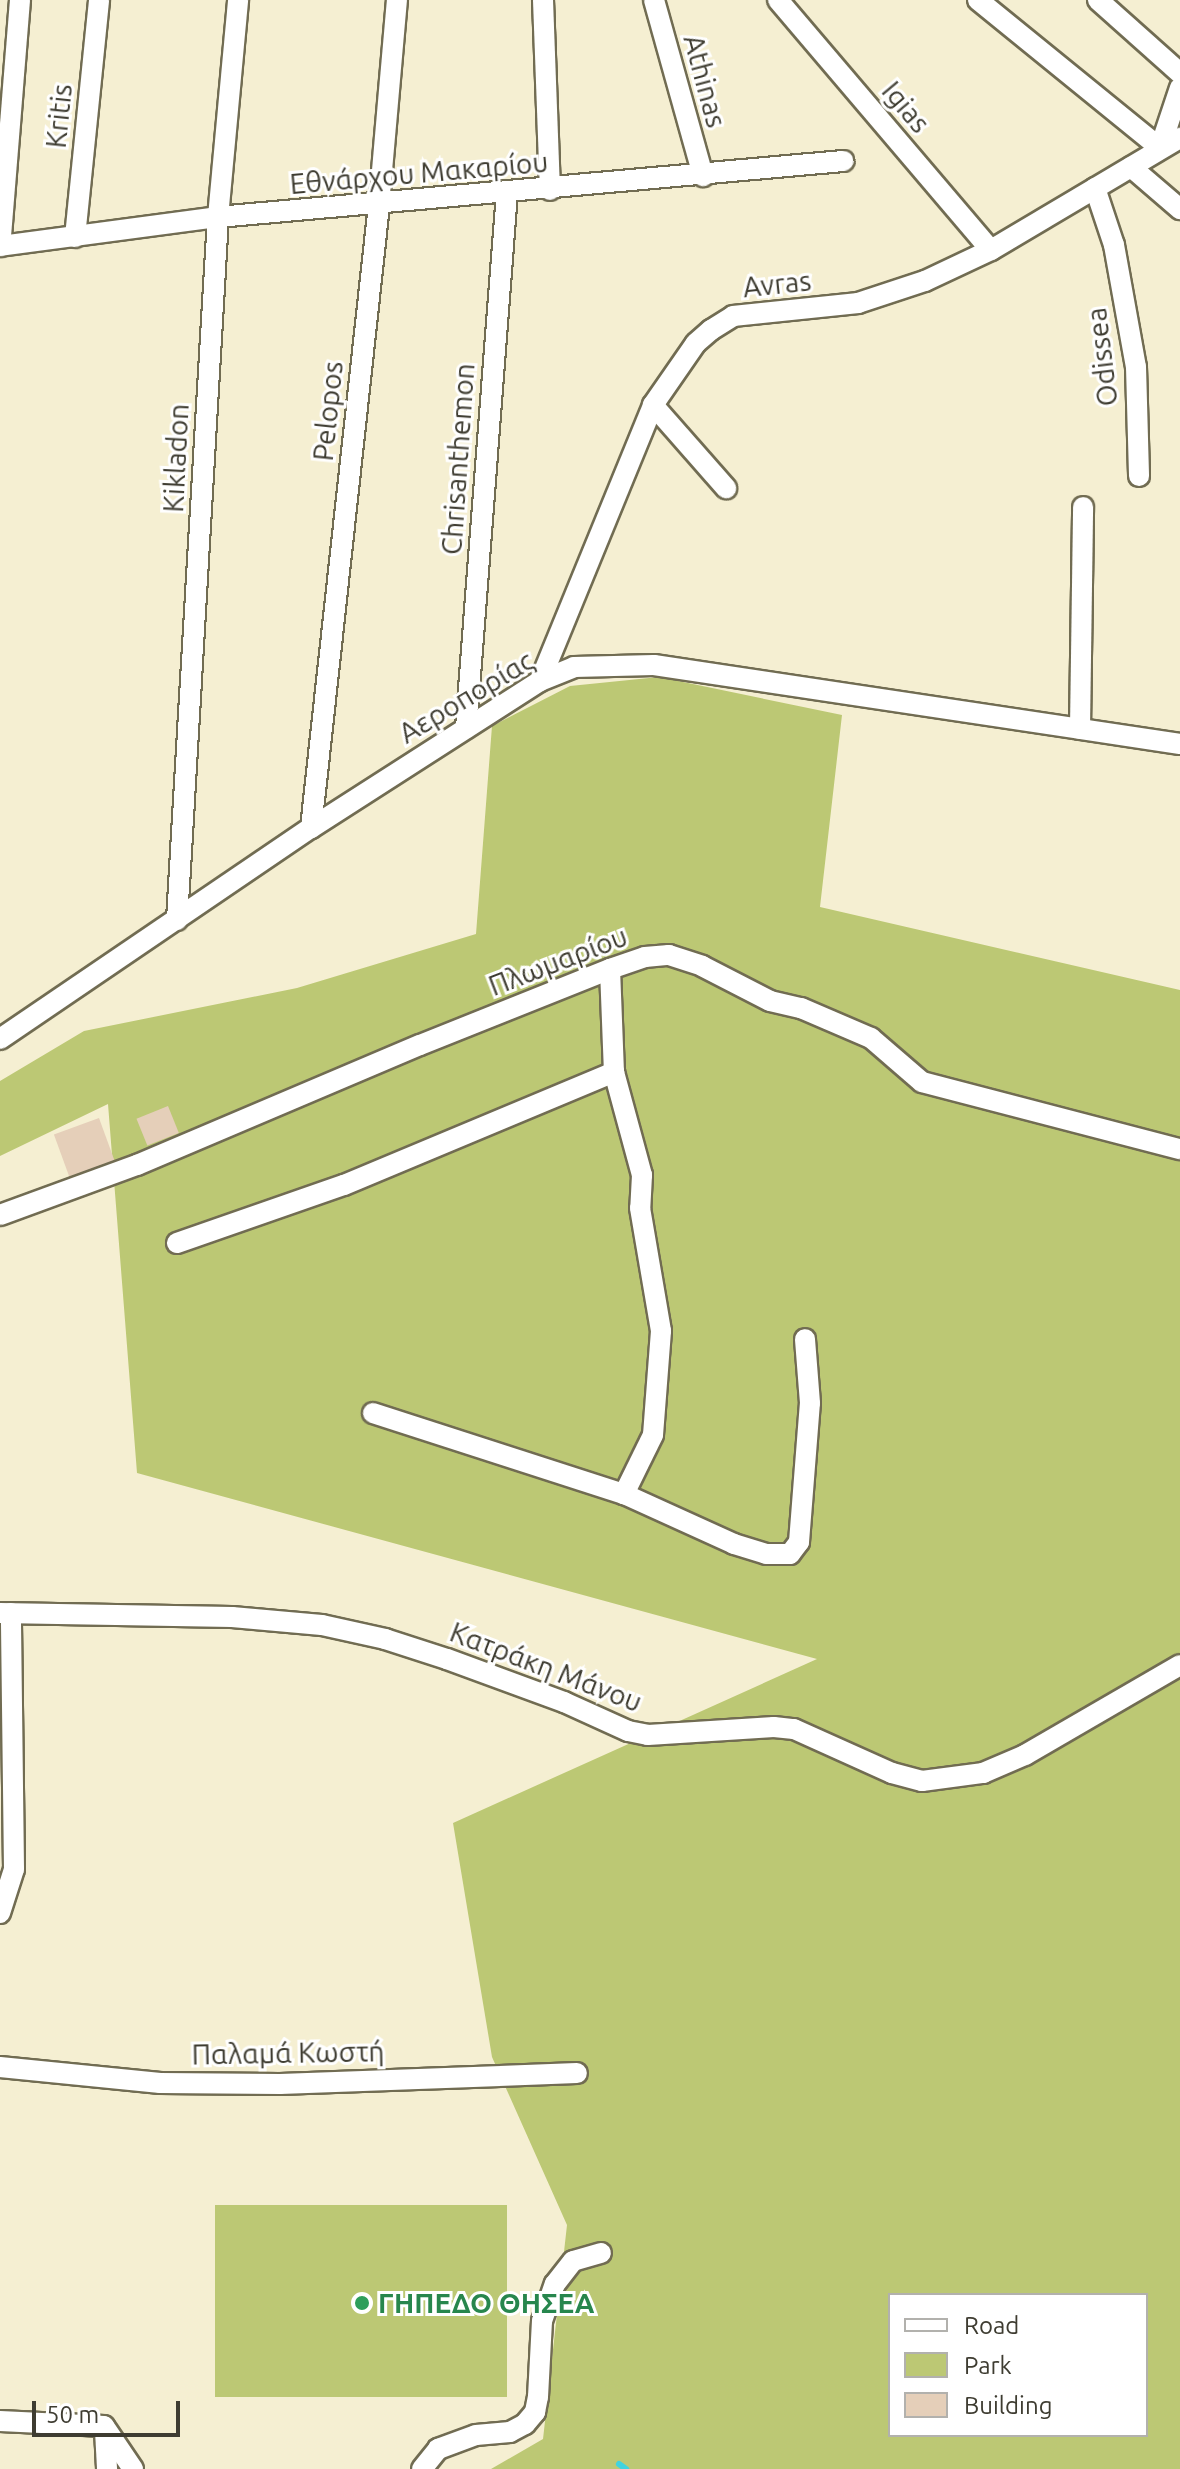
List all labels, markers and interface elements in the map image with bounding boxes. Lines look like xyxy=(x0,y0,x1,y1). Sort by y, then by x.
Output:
street label: Athinas xyxy=(677,31,733,131)
street label: Igias xyxy=(875,75,937,139)
street label: Kritis xyxy=(39,82,79,150)
street label: Εθνάρχου Μακαρίου xyxy=(288,145,550,201)
street label: Avras xyxy=(741,264,813,304)
street label: Odissea xyxy=(1079,306,1125,408)
street label: Pelopos xyxy=(306,359,350,463)
street label: Chrisanthemon xyxy=(435,362,481,556)
street label: Kikladon xyxy=(156,403,196,513)
street label: Αεροπορίας xyxy=(393,644,539,750)
street label: Πλωμαρίου xyxy=(484,919,632,1003)
street label: Κατράκη Μάνου xyxy=(445,1615,647,1719)
street label: Παλαμά Κωστή xyxy=(191,2035,385,2071)
place label: ΓΗΠΕΔΟ ΘΗΣΕΑ xyxy=(378,2286,594,2320)
legend xyxy=(888,2293,1148,2437)
marker: ΓΗΠΕΔΟ ΘΗΣΕΑ xyxy=(353,2294,371,2312)
text: Road xyxy=(964,2312,1019,2339)
text: Park xyxy=(964,2352,1012,2379)
scale bar xyxy=(36,2385,184,2435)
text: Building xyxy=(964,2392,1052,2419)
text: 50 m xyxy=(46,2401,99,2428)

